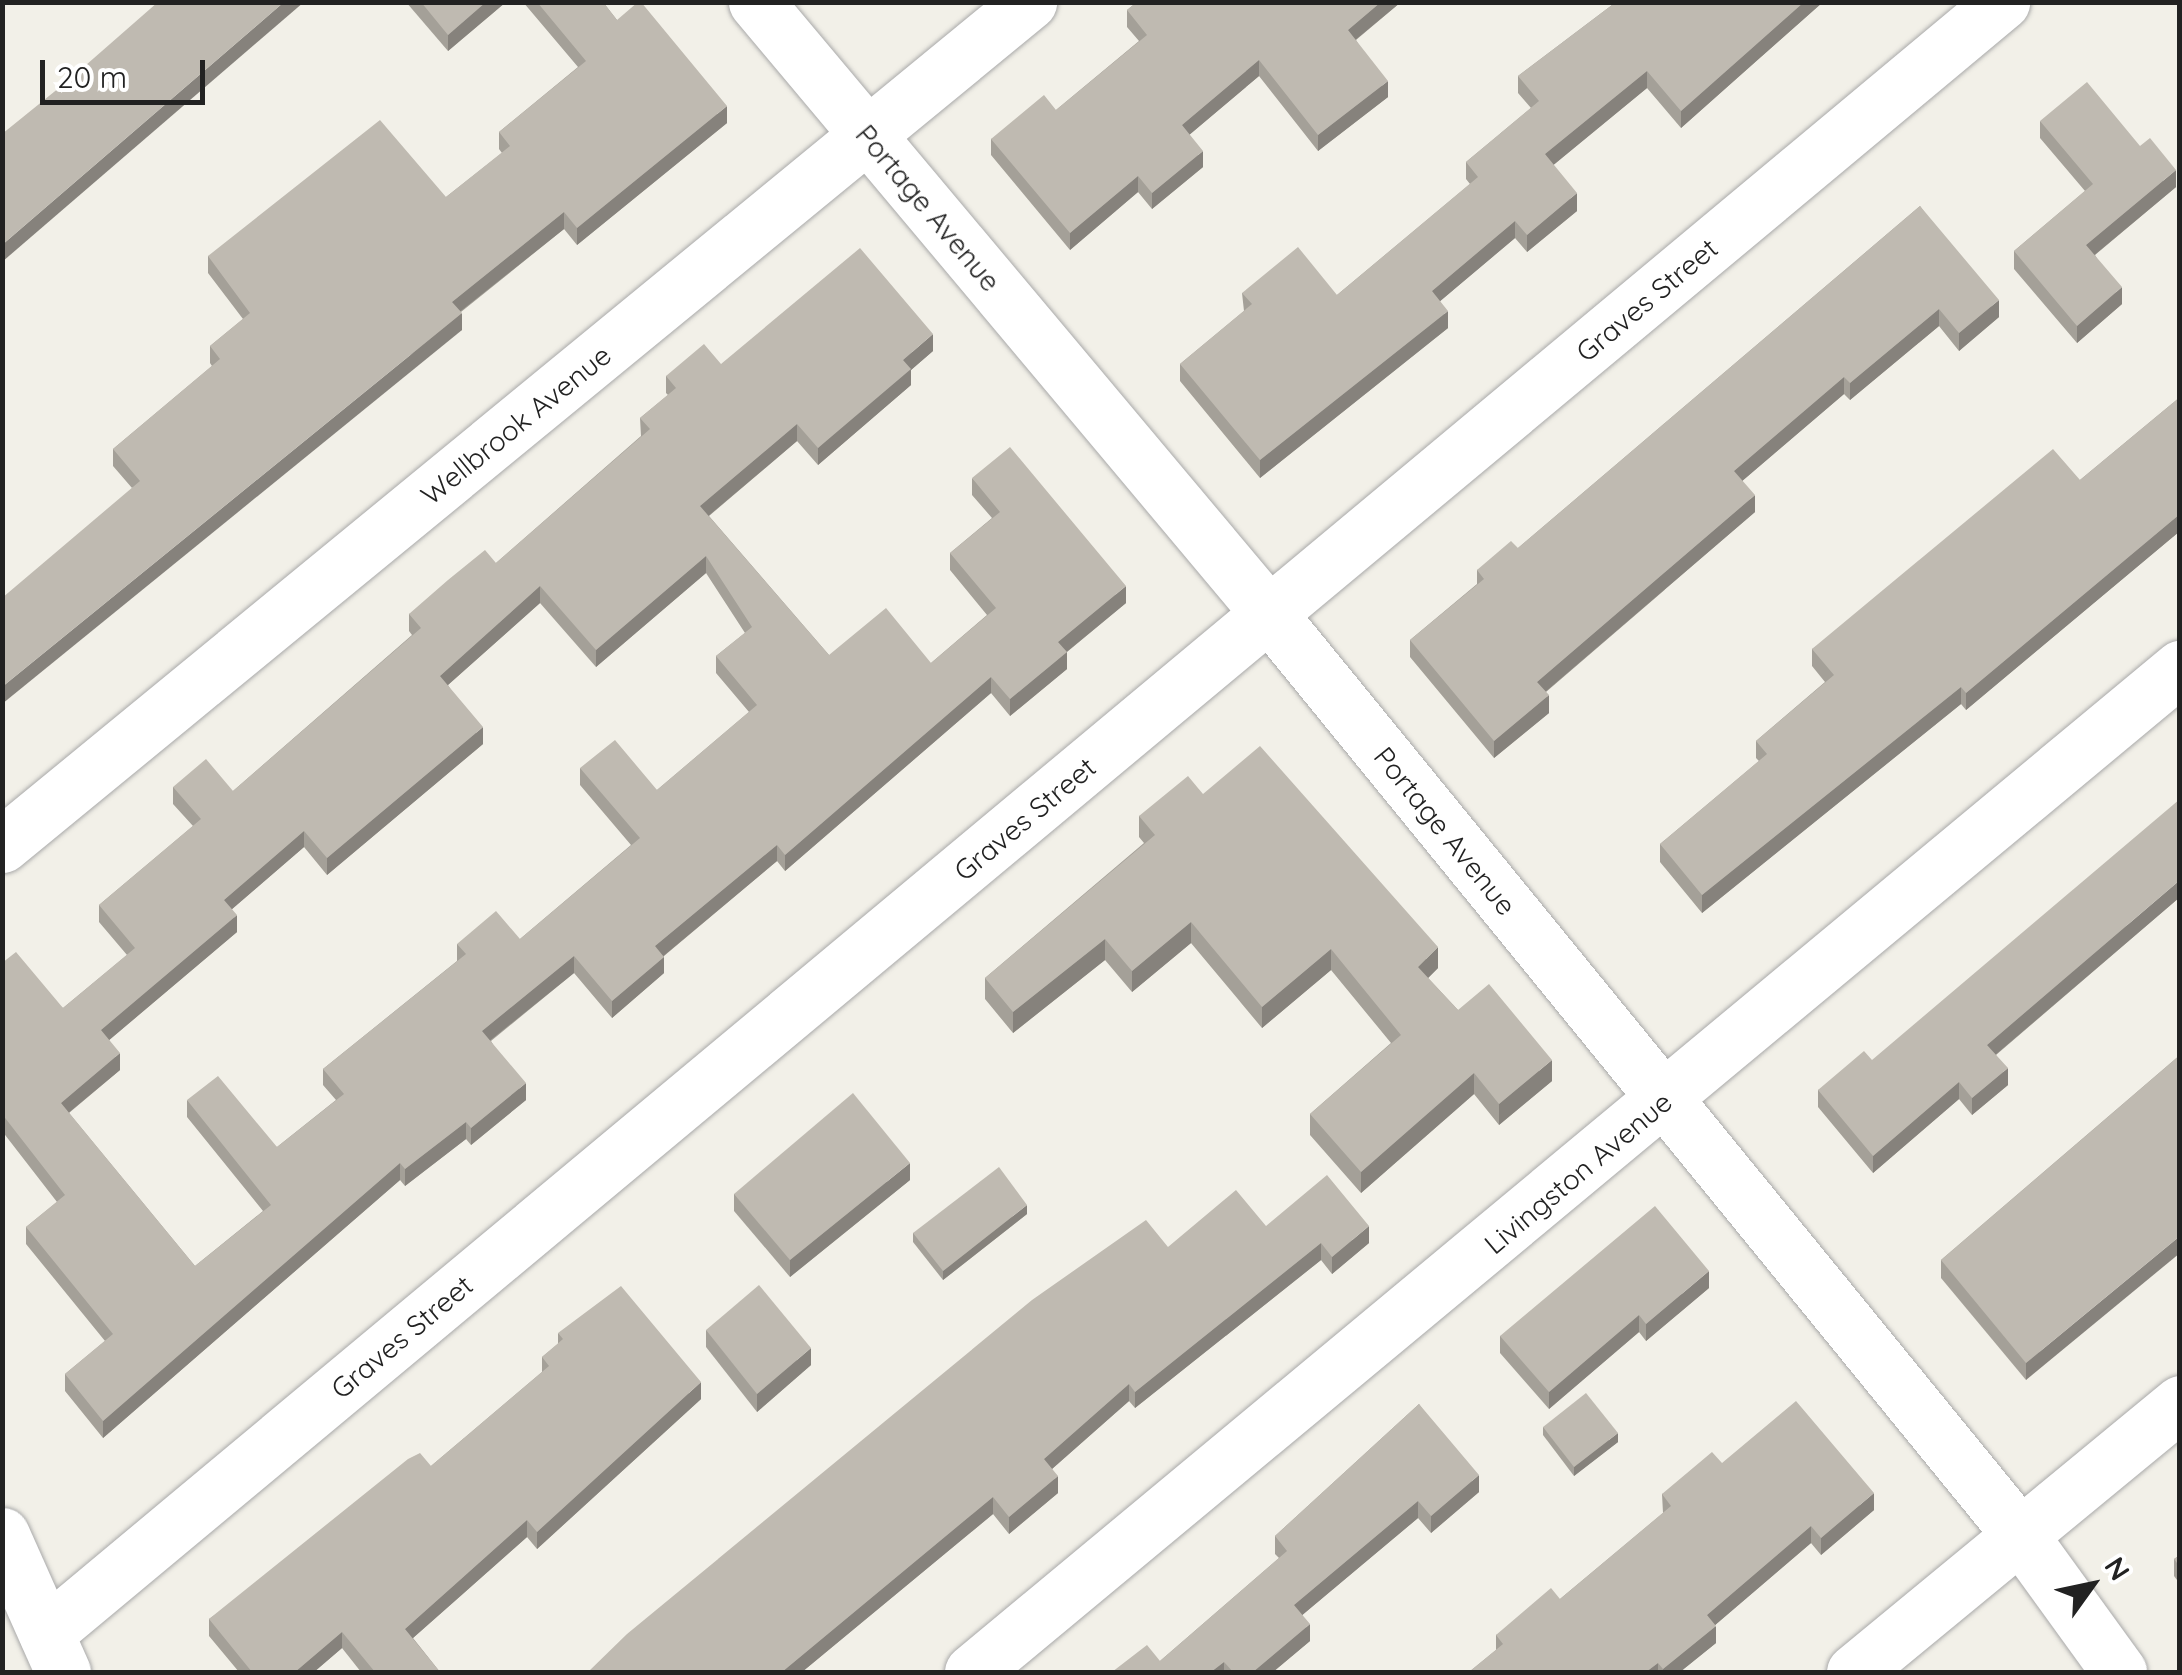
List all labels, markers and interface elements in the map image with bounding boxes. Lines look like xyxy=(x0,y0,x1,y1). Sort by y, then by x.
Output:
scale bar xyxy=(45,40,210,102)
text: 20 m xyxy=(57,58,127,96)
street label: Portage Avenue xyxy=(849,118,1007,298)
street label: Graves Street xyxy=(1569,231,1725,369)
street label: Wellbrook Avenue xyxy=(414,338,618,512)
street label: Portage Avenue xyxy=(1367,740,1523,922)
street label: Graves Street xyxy=(947,750,1103,888)
street label: Livingston Avenue xyxy=(1478,1085,1678,1261)
street label: Graves Street xyxy=(324,1268,480,1406)
north arrow xyxy=(2042,1535,2142,1635)
text: N xyxy=(2097,1550,2138,1587)

